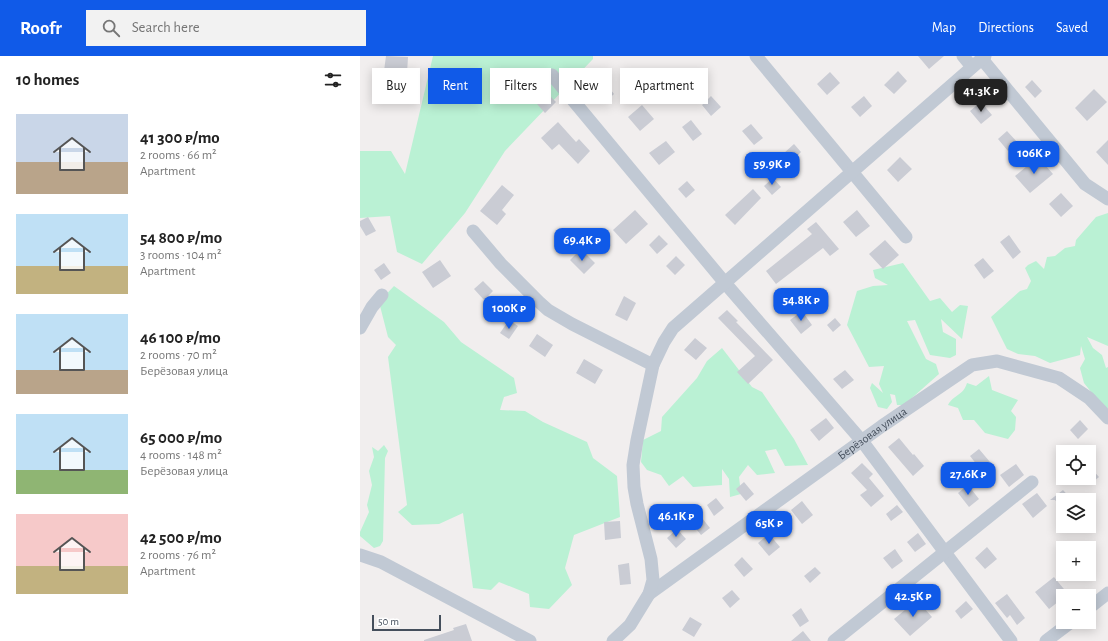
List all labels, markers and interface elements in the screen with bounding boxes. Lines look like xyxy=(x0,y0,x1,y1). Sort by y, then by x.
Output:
search box xyxy=(86,10,366,46)
icon: search xyxy=(100,17,122,39)
text: Roofr xyxy=(20,19,62,38)
text: Search here xyxy=(132,20,200,35)
text: Map xyxy=(932,21,956,35)
text: Directions xyxy=(978,21,1034,35)
text: Saved xyxy=(1056,21,1088,35)
chip: Buy xyxy=(372,68,420,104)
chip: Rent xyxy=(428,68,482,104)
chip: Filters xyxy=(490,68,551,104)
chip: New xyxy=(559,68,612,104)
chip: Apartment xyxy=(620,68,708,104)
icon: filters xyxy=(322,69,344,91)
text: 10 homes xyxy=(16,71,79,88)
pin: 41.3K ₽ xyxy=(944,79,1018,113)
text: 41.3K ₽ xyxy=(963,85,999,98)
text: 41 300 ₽/mo xyxy=(140,129,220,146)
icon: home xyxy=(48,130,96,178)
pin: 106K ₽ xyxy=(1001,141,1067,175)
text: 106K ₽ xyxy=(1017,147,1051,160)
text: 2 rooms · 66 m² xyxy=(140,149,217,162)
pin: 59.9K ₽ xyxy=(735,152,809,186)
text: 59.9K ₽ xyxy=(754,158,790,171)
text: Apartment xyxy=(140,165,195,178)
pin: 69.4K ₽ xyxy=(545,228,619,262)
text: 54 800 ₽/mo xyxy=(140,229,222,246)
icon: home xyxy=(48,230,96,278)
text: 69.4K ₽ xyxy=(563,234,601,247)
text: 3 rooms · 104 m² xyxy=(140,249,221,262)
text: Apartment xyxy=(140,265,195,278)
pin: 54.8K ₽ xyxy=(764,288,838,322)
text: 54.8K ₽ xyxy=(782,294,820,307)
pin: 100K ₽ xyxy=(476,296,542,330)
text: 100K ₽ xyxy=(492,302,526,315)
text: 46 100 ₽/mo xyxy=(140,329,221,346)
icon: home xyxy=(48,330,96,378)
text: 2 rooms · 70 m² xyxy=(140,349,217,362)
text: Берёзовая улица xyxy=(140,365,228,378)
street label: Берёзовая улица xyxy=(835,405,909,462)
text: 65 000 ₽/mo xyxy=(140,429,222,446)
icon: home xyxy=(48,430,96,478)
map controls xyxy=(1056,445,1096,629)
button: locate xyxy=(1056,445,1096,485)
text: 4 rooms · 148 m² xyxy=(140,449,222,462)
pin: 27.6K ₽ xyxy=(931,462,1005,496)
text: Берёзовая улица xyxy=(140,465,228,478)
text: 27.6K ₽ xyxy=(950,468,986,481)
button: layers xyxy=(1056,493,1096,533)
pin: 46.1K ₽ xyxy=(639,504,713,538)
text: 46.1K ₽ xyxy=(658,510,694,523)
pin: 65K ₽ xyxy=(741,511,797,545)
text: 65K ₽ xyxy=(755,517,783,530)
text: 42 500 ₽/mo xyxy=(140,529,222,546)
icon: home xyxy=(48,530,96,578)
button: + xyxy=(1056,541,1096,581)
text: 2 rooms · 76 m² xyxy=(140,549,216,562)
text: Apartment xyxy=(140,565,195,578)
pin: 42.5K ₽ xyxy=(876,584,950,618)
button: − xyxy=(1056,589,1096,629)
text: 42.5K ₽ xyxy=(895,590,931,603)
scale bar xyxy=(372,613,441,632)
text: 50 m xyxy=(378,616,399,627)

